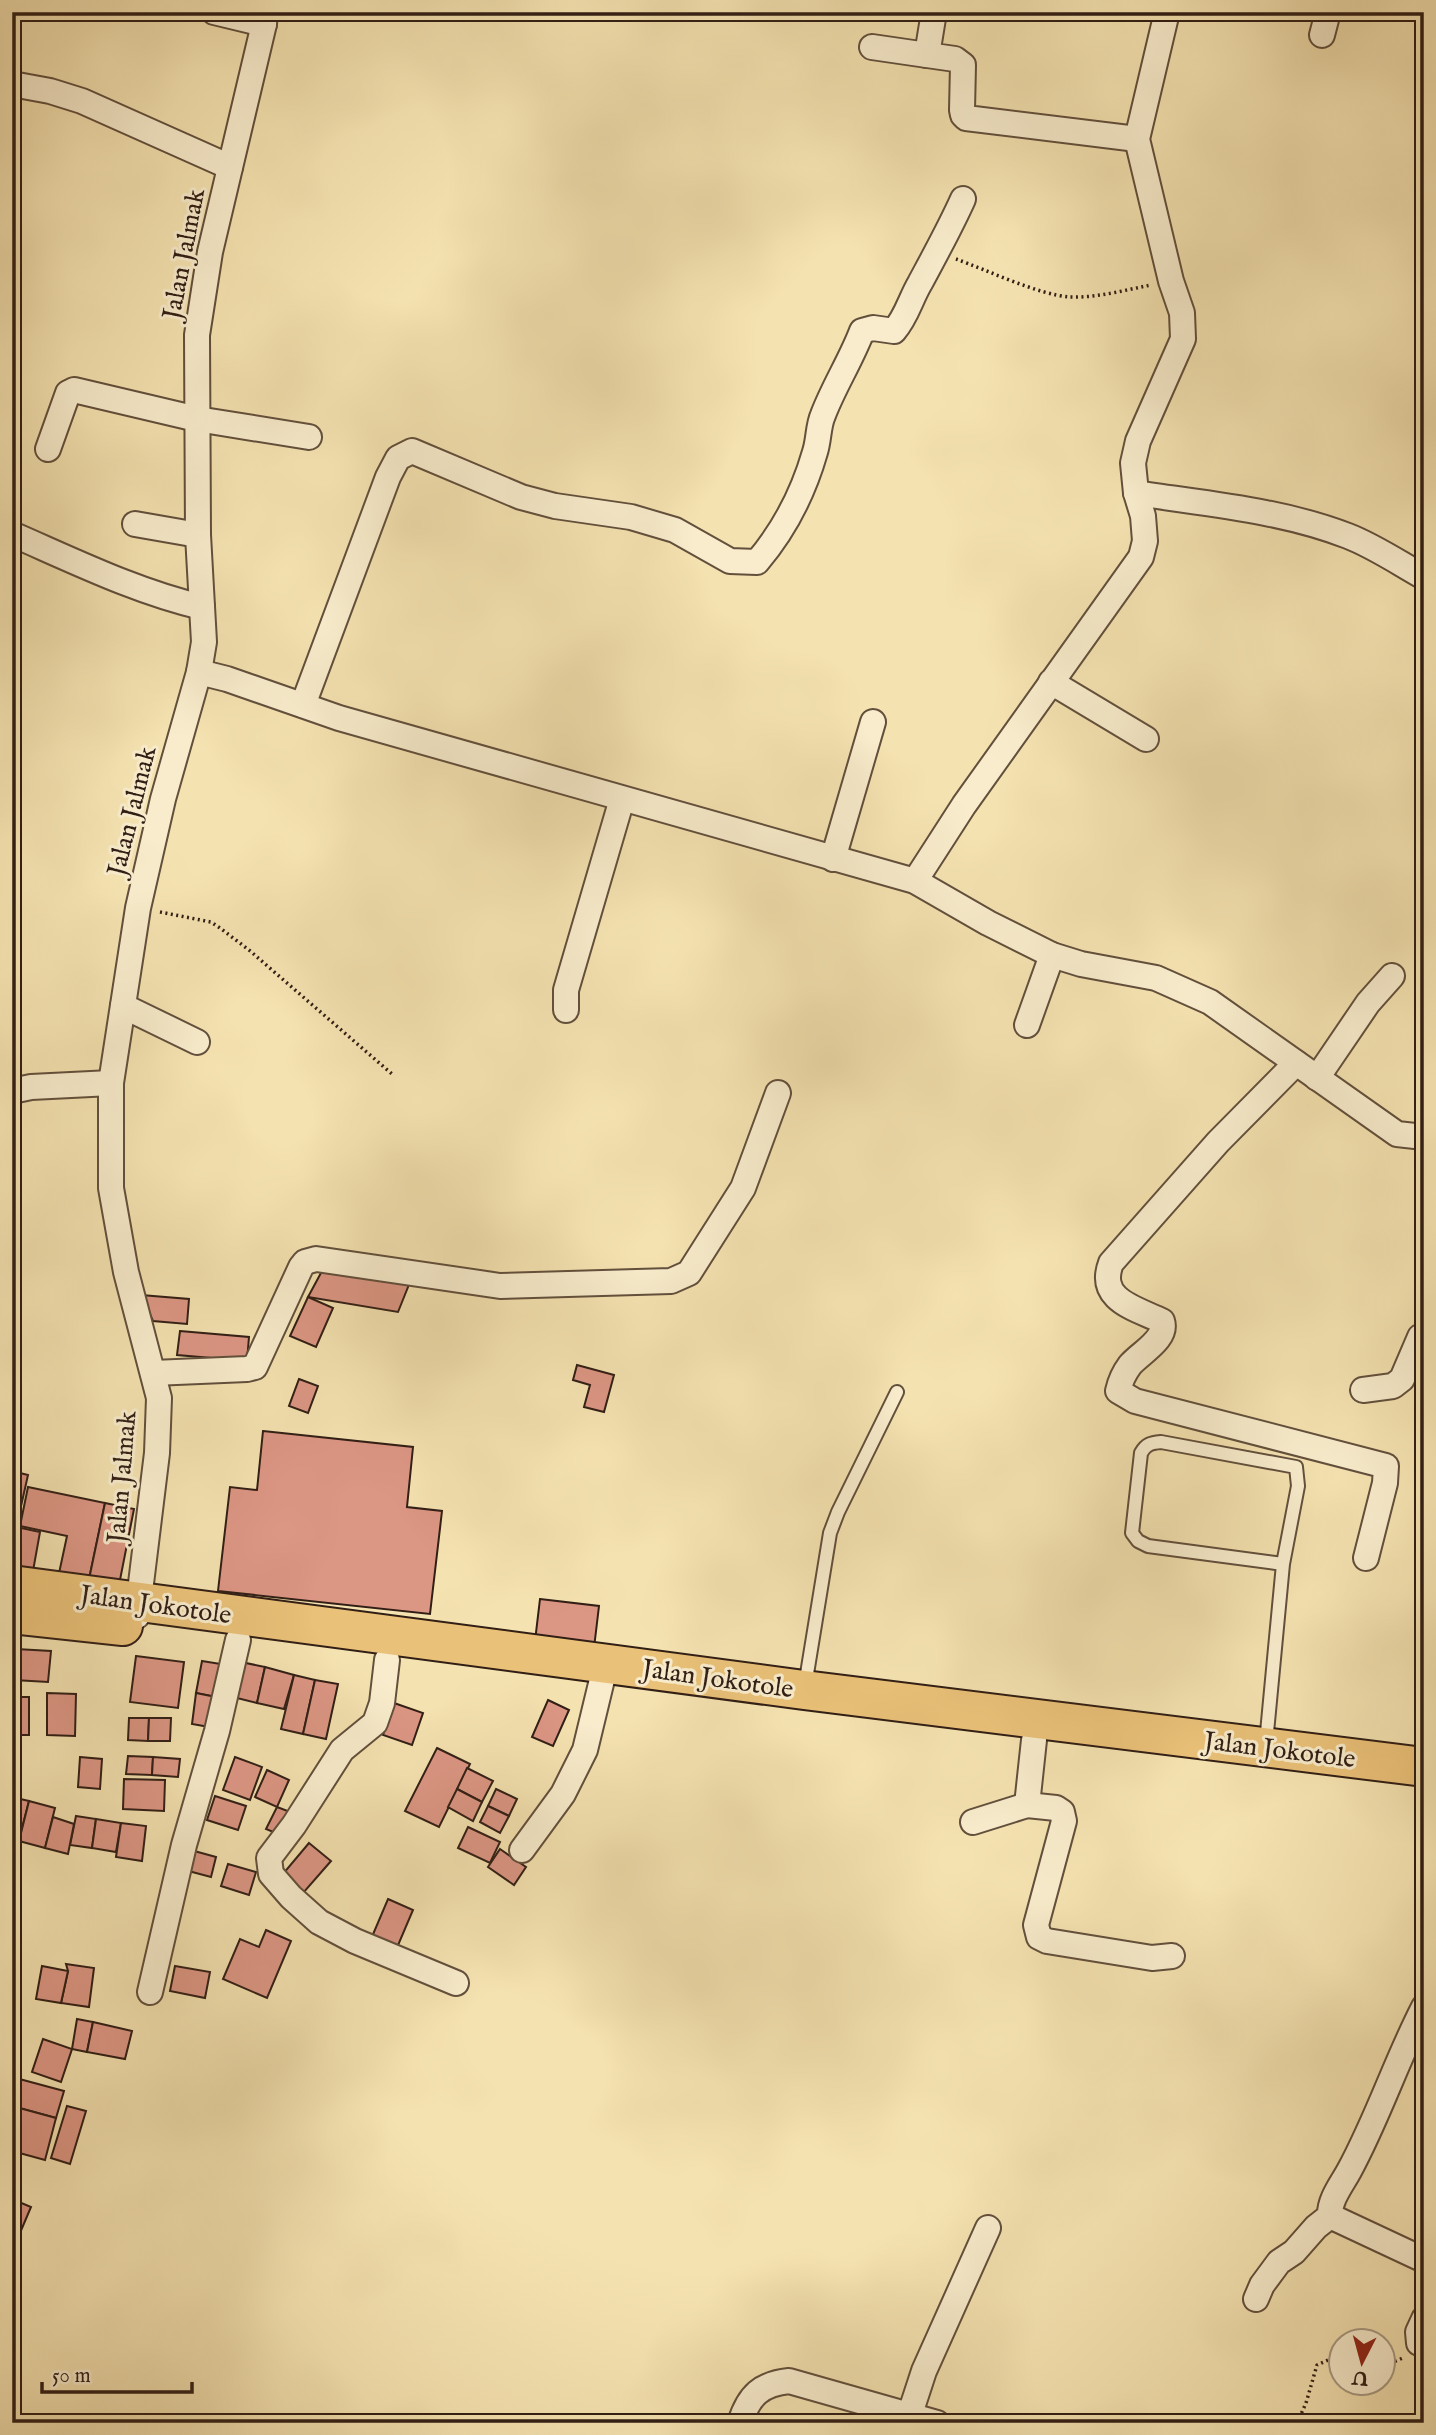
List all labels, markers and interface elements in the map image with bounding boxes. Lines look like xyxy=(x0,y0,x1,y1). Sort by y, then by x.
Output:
street label: Jalan Jalmak xyxy=(155,185,214,325)
street label: Jalan Jalmak xyxy=(100,742,165,883)
street label: Jalan Jalmak xyxy=(100,1409,145,1548)
street label: Jalan Jokotole xyxy=(75,1578,234,1632)
street label: Jalan Jokotole xyxy=(637,1652,796,1706)
street label: Jalan Jokotole xyxy=(1199,1724,1357,1776)
north arrow xyxy=(1328,2326,1398,2396)
scale bar xyxy=(42,2351,192,2395)
text: 50 m xyxy=(52,2363,91,2390)
text: U xyxy=(1350,2364,1371,2390)

